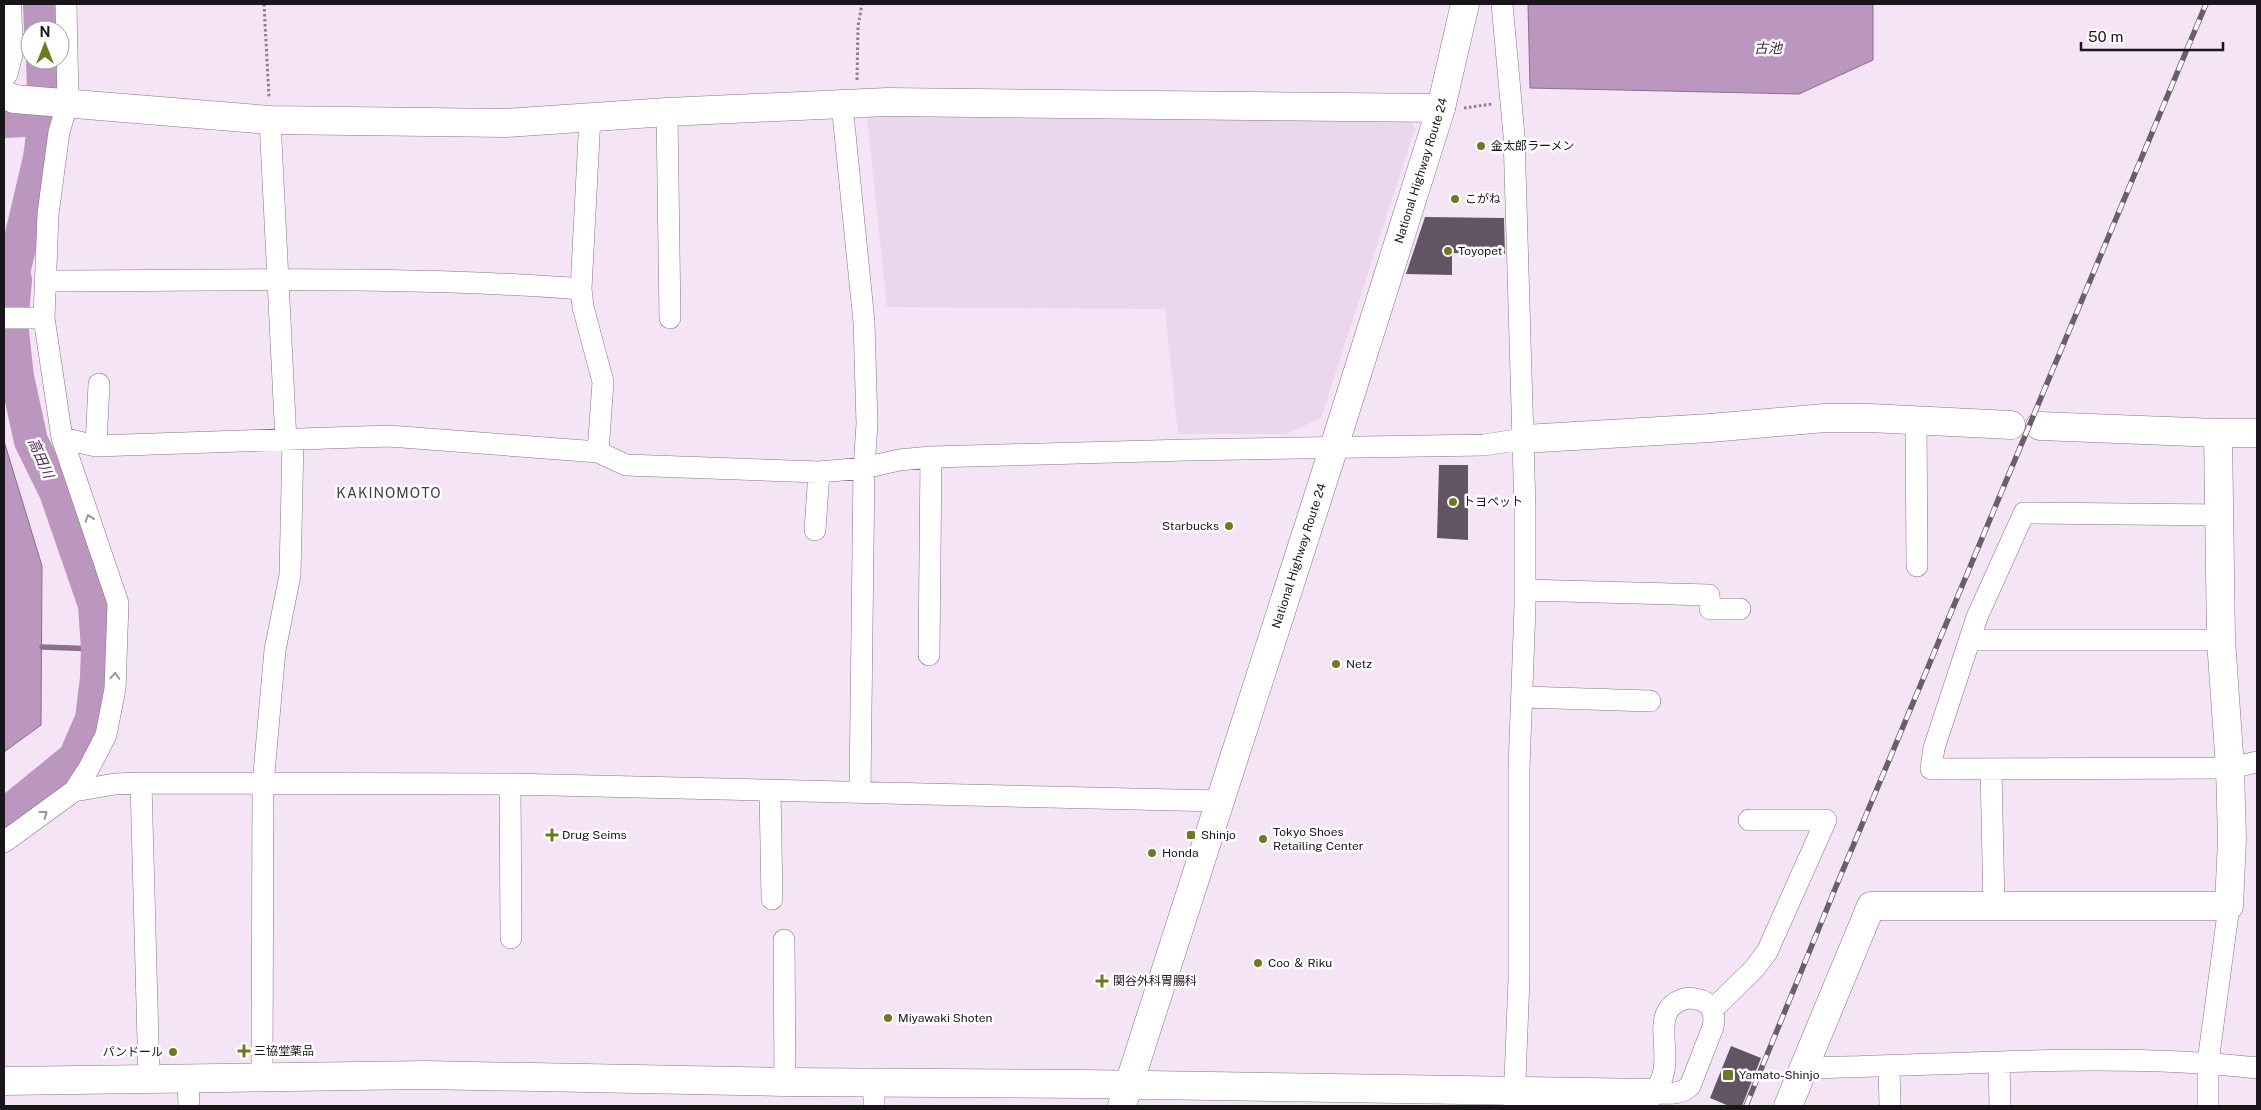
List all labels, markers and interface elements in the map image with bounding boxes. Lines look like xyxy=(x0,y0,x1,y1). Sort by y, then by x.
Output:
north arrow xyxy=(20,20,70,70)
scale bar xyxy=(2081,20,2224,52)
text: N xyxy=(40,24,50,40)
text: 50 m xyxy=(2088,28,2123,45)
water label: 古池 xyxy=(1754,40,1784,56)
street label: National Highway Route 24 xyxy=(1392,96,1450,245)
place label: 金太郎ラーメン xyxy=(1491,139,1575,153)
marker: 金太郎ラーメン xyxy=(1475,140,1487,152)
place label: こがね xyxy=(1465,192,1501,206)
marker: こがね xyxy=(1449,193,1461,205)
place label: Toyopet xyxy=(1458,244,1503,258)
marker: Toyopet xyxy=(1442,245,1454,257)
water label: 高田川 xyxy=(25,436,58,482)
street label: National Highway Route 24 xyxy=(1269,481,1329,630)
district label: KAKINOMOTO xyxy=(336,485,442,501)
place label: トヨペット xyxy=(1463,495,1523,509)
marker: トヨペット xyxy=(1447,496,1459,508)
one-way arrow xyxy=(85,515,95,523)
place label: Starbucks xyxy=(1162,519,1219,533)
marker: Starbucks xyxy=(1223,520,1235,532)
place label: Netz xyxy=(1346,657,1372,671)
marker: Netz xyxy=(1330,658,1342,670)
one-way arrow xyxy=(110,672,121,680)
one-way arrow xyxy=(38,812,47,820)
place label: Tokyo Shoes Retailing Center xyxy=(1273,825,1364,853)
place label: Drug Seims xyxy=(562,828,627,842)
place label: Shinjo xyxy=(1201,828,1236,842)
marker: Drug Seims xyxy=(546,829,558,841)
marker: Shinjo xyxy=(1185,829,1197,841)
marker: Tokyo Shoes Retailing Center xyxy=(1257,833,1269,845)
place label: Honda xyxy=(1162,846,1199,860)
marker: Honda xyxy=(1146,847,1158,859)
place label: Coo ＆ Riku xyxy=(1268,956,1332,970)
marker: Coo ＆ Riku xyxy=(1252,957,1264,969)
marker: 関谷外科胃腸科 xyxy=(1095,974,1109,988)
place label: 関谷外科胃腸科 xyxy=(1113,974,1197,988)
place label: Miyawaki Shoten xyxy=(898,1011,993,1025)
marker: Miyawaki Shoten xyxy=(882,1012,894,1024)
place label: 三協堂薬品 xyxy=(254,1044,314,1058)
place label: パンドール xyxy=(102,1045,163,1059)
marker: 三協堂薬品 xyxy=(238,1045,250,1057)
marker: パンドール xyxy=(167,1046,179,1058)
marker: Yamato-Shinjo xyxy=(1721,1068,1735,1082)
place label: Yamato-Shinjo xyxy=(1739,1068,1820,1082)

